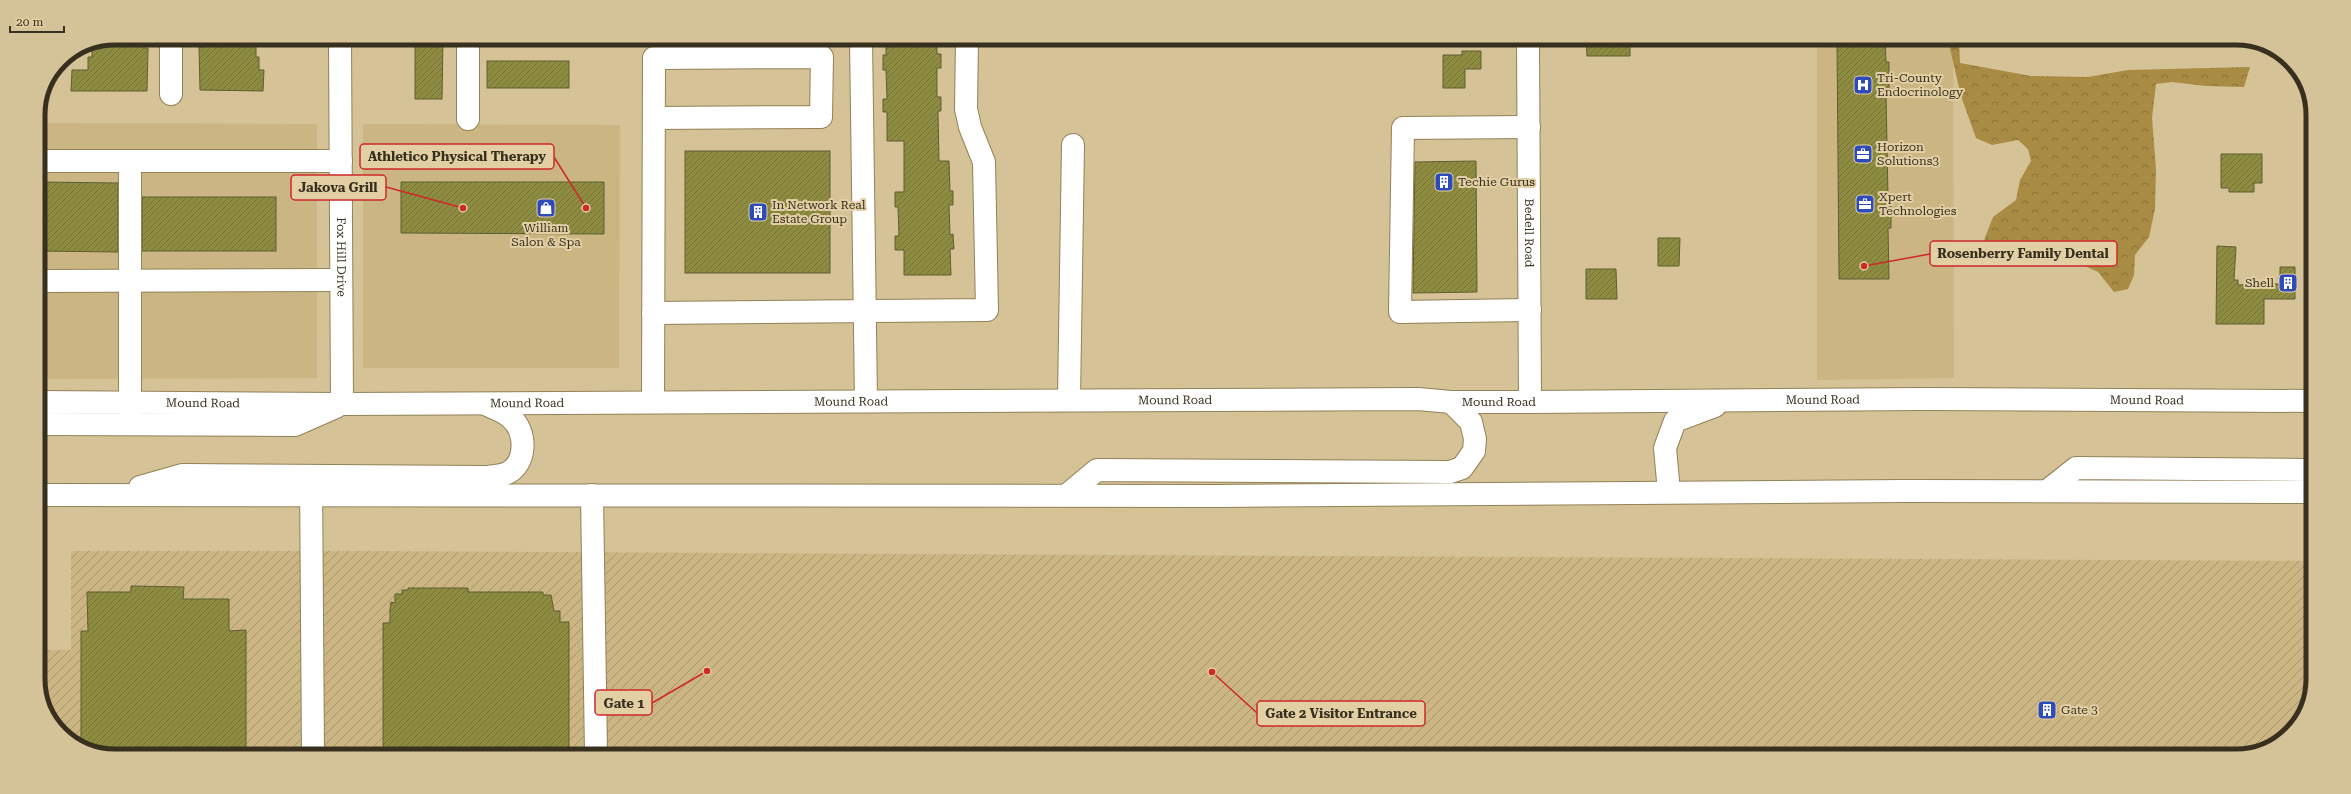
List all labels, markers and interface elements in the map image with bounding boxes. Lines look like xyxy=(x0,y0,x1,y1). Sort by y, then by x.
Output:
scale bar xyxy=(10,8,64,34)
text: 20 m xyxy=(16,15,43,29)
place label: Tri-County Endocrinology xyxy=(1877,71,1964,99)
hospital icon: Tri-County Endocrinology xyxy=(1852,74,1874,96)
place label: Horizon Solutions3 xyxy=(1877,140,1939,168)
office icon: Horizon Solutions3 xyxy=(1852,143,1874,165)
callout: Athletico Physical Therapy xyxy=(360,144,554,169)
text: Athletico Physical Therapy xyxy=(368,149,546,164)
building icon: Techie Gurus xyxy=(1433,171,1455,193)
callout: Jakova Grill xyxy=(291,175,386,200)
place label: Techie Gurus xyxy=(1458,175,1535,189)
text: Jakova Grill xyxy=(298,180,378,195)
place label: Xpert Technologies xyxy=(1879,190,1957,218)
office icon: Xpert Technologies xyxy=(1854,193,1876,215)
shop icon: William Salon & Spa xyxy=(535,197,557,219)
place label: In Network Real Estate Group xyxy=(772,198,866,226)
street label: Bedell Road xyxy=(1522,198,1536,268)
building icon: In Network Real Estate Group xyxy=(747,201,769,223)
street label: Fox Hill Drive xyxy=(334,217,348,297)
place label: William Salon & Spa xyxy=(511,221,581,249)
callout: Rosenberry Family Dental xyxy=(1930,241,2117,266)
text: Rosenberry Family Dental xyxy=(1937,246,2109,261)
building icon: Shell xyxy=(2277,272,2299,294)
place label: Shell xyxy=(2245,276,2274,290)
street label: Mound Road xyxy=(1786,392,1860,407)
street label: Mound Road xyxy=(1138,393,1212,407)
street label: Mound Road xyxy=(2110,393,2184,407)
street label: Mound Road xyxy=(814,394,888,409)
street label: Mound Road xyxy=(1462,395,1536,409)
street label: Mound Road xyxy=(166,396,240,410)
street label: Mound Road xyxy=(490,396,564,410)
callout: Gate 1 xyxy=(595,690,652,715)
text: Gate 1 xyxy=(603,696,645,711)
building icon: Gate 3 xyxy=(2036,699,2058,721)
callout: Gate 2 Visitor Entrance xyxy=(1257,701,1425,726)
place label: Gate 3 xyxy=(2061,703,2098,717)
text: Gate 2 Visitor Entrance xyxy=(1265,706,1417,721)

